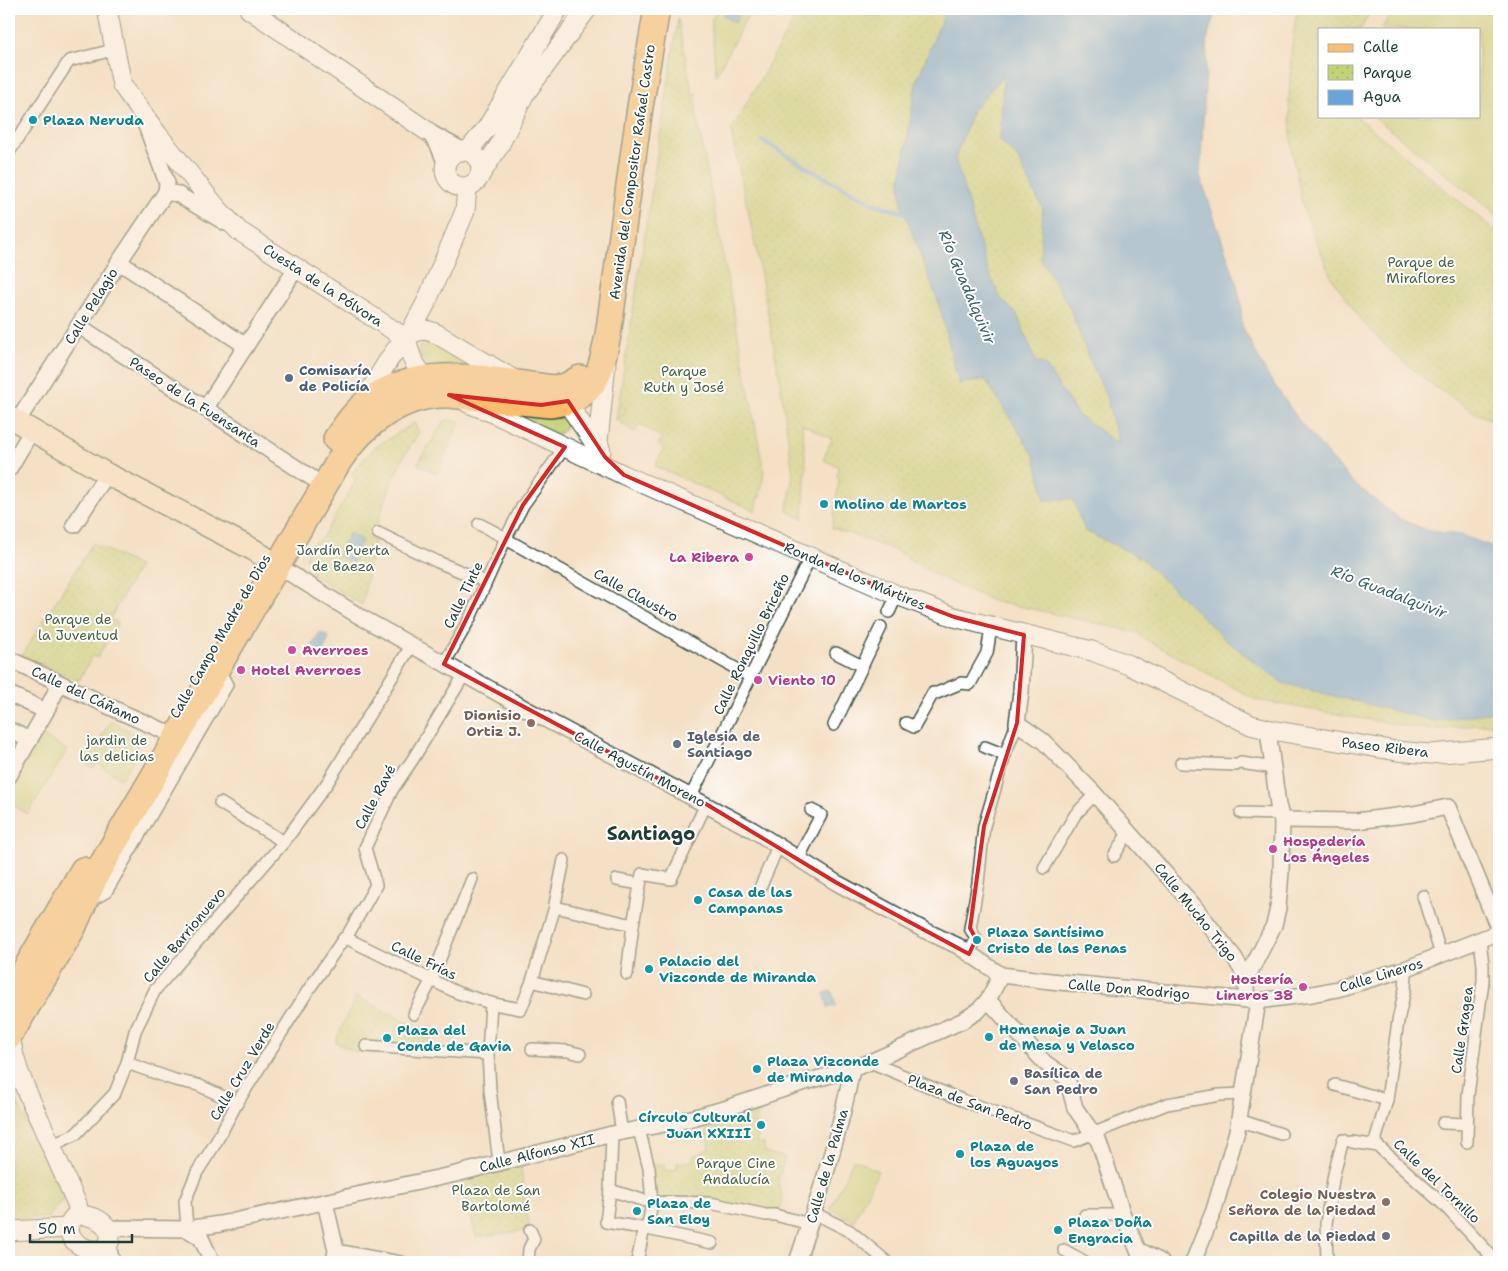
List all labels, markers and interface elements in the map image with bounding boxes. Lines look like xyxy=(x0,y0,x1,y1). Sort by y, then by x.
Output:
legend xyxy=(1318,28,1480,118)
text: Calle xyxy=(1363,37,1399,57)
street label: Avenida del Compositor Rafael Castro xyxy=(605,43,659,301)
text: Parque xyxy=(1363,63,1412,83)
text: Agua xyxy=(1363,87,1402,107)
place label: Plaza Neruda xyxy=(43,111,144,129)
marker: Plaza Neruda xyxy=(27,114,39,126)
water label: Río Guadalquivir xyxy=(934,227,1000,348)
street label: Cuesta de la Pólvora xyxy=(260,240,386,331)
park label: Parque de Miraflores xyxy=(1386,253,1456,287)
street label: Calle Pelagio xyxy=(60,264,122,348)
street label: Paseo de la Fuensanta xyxy=(126,353,264,451)
place label: Comisaría de Policía xyxy=(299,361,372,395)
park label: Parque Ruth y José xyxy=(644,362,724,396)
marker: Comisaría de Policía xyxy=(283,372,295,384)
place label: Molino de Martos xyxy=(834,495,967,513)
marker: Molino de Martos xyxy=(818,498,830,510)
street label: Ronda de los Mártires xyxy=(781,538,929,614)
park label: Jardín Puerta de Baeza xyxy=(297,541,390,575)
place label: La Ribera xyxy=(669,548,739,566)
street label: Calle Campo Madre de Dios xyxy=(165,550,275,722)
marker: La Ribera xyxy=(743,551,755,563)
street label: Calle Tinte xyxy=(439,559,487,631)
water label: Río Guadalquivir xyxy=(1328,561,1451,624)
street label: Calle Claustro xyxy=(590,564,682,626)
street label: Calle Ronquillo Briceño xyxy=(709,570,793,718)
park label: Parque de la Juventud xyxy=(38,610,118,644)
place label: Averroes xyxy=(302,641,368,659)
marker: Averroes xyxy=(286,644,298,656)
place label: Hotel Averroes xyxy=(251,661,361,679)
street label: Calle del Cáñamo xyxy=(29,662,143,728)
marker: Hotel Averroes xyxy=(235,664,247,676)
place label: Viento 10 xyxy=(768,671,836,689)
marker: Viento 10 xyxy=(752,674,764,686)
place label: Dionisio Ortiz J. xyxy=(464,706,521,740)
marker: Dionisio Ortiz J. xyxy=(525,717,537,729)
street label: Calle Agustín Moreno xyxy=(571,727,709,811)
place label: Iglesia de Santiago xyxy=(687,727,760,761)
park label: jardin de las delicias xyxy=(79,731,155,765)
street label: Paseo Ribera xyxy=(1340,733,1430,761)
marker: Iglesia de Santiago xyxy=(671,738,683,750)
street label: Calle Ravé xyxy=(350,761,400,832)
district label: Santiago xyxy=(607,821,695,846)
place label: Hospedería Los Ángeles xyxy=(1283,832,1370,866)
marker: Hospedería Los Ángeles xyxy=(1267,843,1279,855)
street label: Calle Mucho Trigo xyxy=(1151,859,1241,965)
place label: Casa de las Campanas xyxy=(708,883,792,917)
street label: Calle Barrionuevo xyxy=(139,884,229,986)
marker: Casa de las Campanas xyxy=(692,894,704,906)
place label: Plaza Santísimo Cristo de las Penas xyxy=(987,923,1127,957)
marker: Plaza Santísimo Cristo de las Penas xyxy=(971,934,983,946)
street label: Calle Frías xyxy=(388,936,460,984)
place label: Palacio del Vizconde de Miranda xyxy=(659,952,817,986)
street label: Calle Lineros xyxy=(1337,954,1425,996)
marker: Palacio del Vizconde de Miranda xyxy=(643,963,655,975)
place label: Hostería Lineros 38 xyxy=(1216,970,1293,1004)
street label: Calle Don Rodrigo xyxy=(1067,975,1191,1003)
marker: Hostería Lineros 38 xyxy=(1297,981,1309,993)
street label: Calle Gragea xyxy=(1447,985,1477,1075)
street label: Calle Cruz Verde xyxy=(205,1018,279,1124)
place label: Homenaje a Juan de Mesa y Velasco xyxy=(999,1020,1135,1054)
place label: Plaza del Conde de Gavia xyxy=(397,1021,512,1055)
marker: Homenaje a Juan de Mesa y Velasco xyxy=(983,1031,995,1043)
marker: Plaza del Conde de Gavia xyxy=(381,1032,393,1044)
place label: Plaza Vizconde de Miranda xyxy=(767,1052,879,1086)
marker: Plaza Vizconde de Miranda xyxy=(751,1063,763,1075)
place label: Basílica de San Pedro xyxy=(1024,1064,1103,1098)
street label: Plaza de San Pedro xyxy=(905,1070,1035,1134)
marker: Basílica de San Pedro xyxy=(1008,1075,1020,1087)
street label: Calle de la Palma xyxy=(802,1106,852,1225)
place label: Círculo Cultural Juan XXIII xyxy=(638,1108,751,1142)
marker: Círculo Cultural Juan XXIII xyxy=(755,1119,767,1131)
street label: Calle Alfonso XII xyxy=(477,1130,597,1176)
street label: Calle del Tornillo xyxy=(1390,1135,1484,1227)
place label: Plaza de los Aguayos xyxy=(970,1137,1059,1171)
marker: Plaza de los Aguayos xyxy=(954,1148,966,1160)
park label: Parque Cine Andalucía xyxy=(696,1154,776,1188)
park label: Plaza de San Bartolomé xyxy=(452,1181,541,1215)
place label: Colegio Nuestra Señora de la Piedad xyxy=(1228,1185,1376,1219)
place label: Plaza de San Eloy xyxy=(647,1194,711,1228)
marker: Colegio Nuestra Señora de la Piedad xyxy=(1380,1196,1392,1208)
marker: Plaza de San Eloy xyxy=(631,1205,643,1217)
scale bar xyxy=(30,1211,132,1243)
place label: Plaza Doña Engracia xyxy=(1068,1213,1152,1247)
text: 50 m xyxy=(38,1219,76,1239)
marker: Plaza Doña Engracia xyxy=(1052,1224,1064,1236)
place label: Capilla de la Piedad xyxy=(1229,1227,1376,1245)
marker: Capilla de la Piedad xyxy=(1380,1230,1392,1242)

